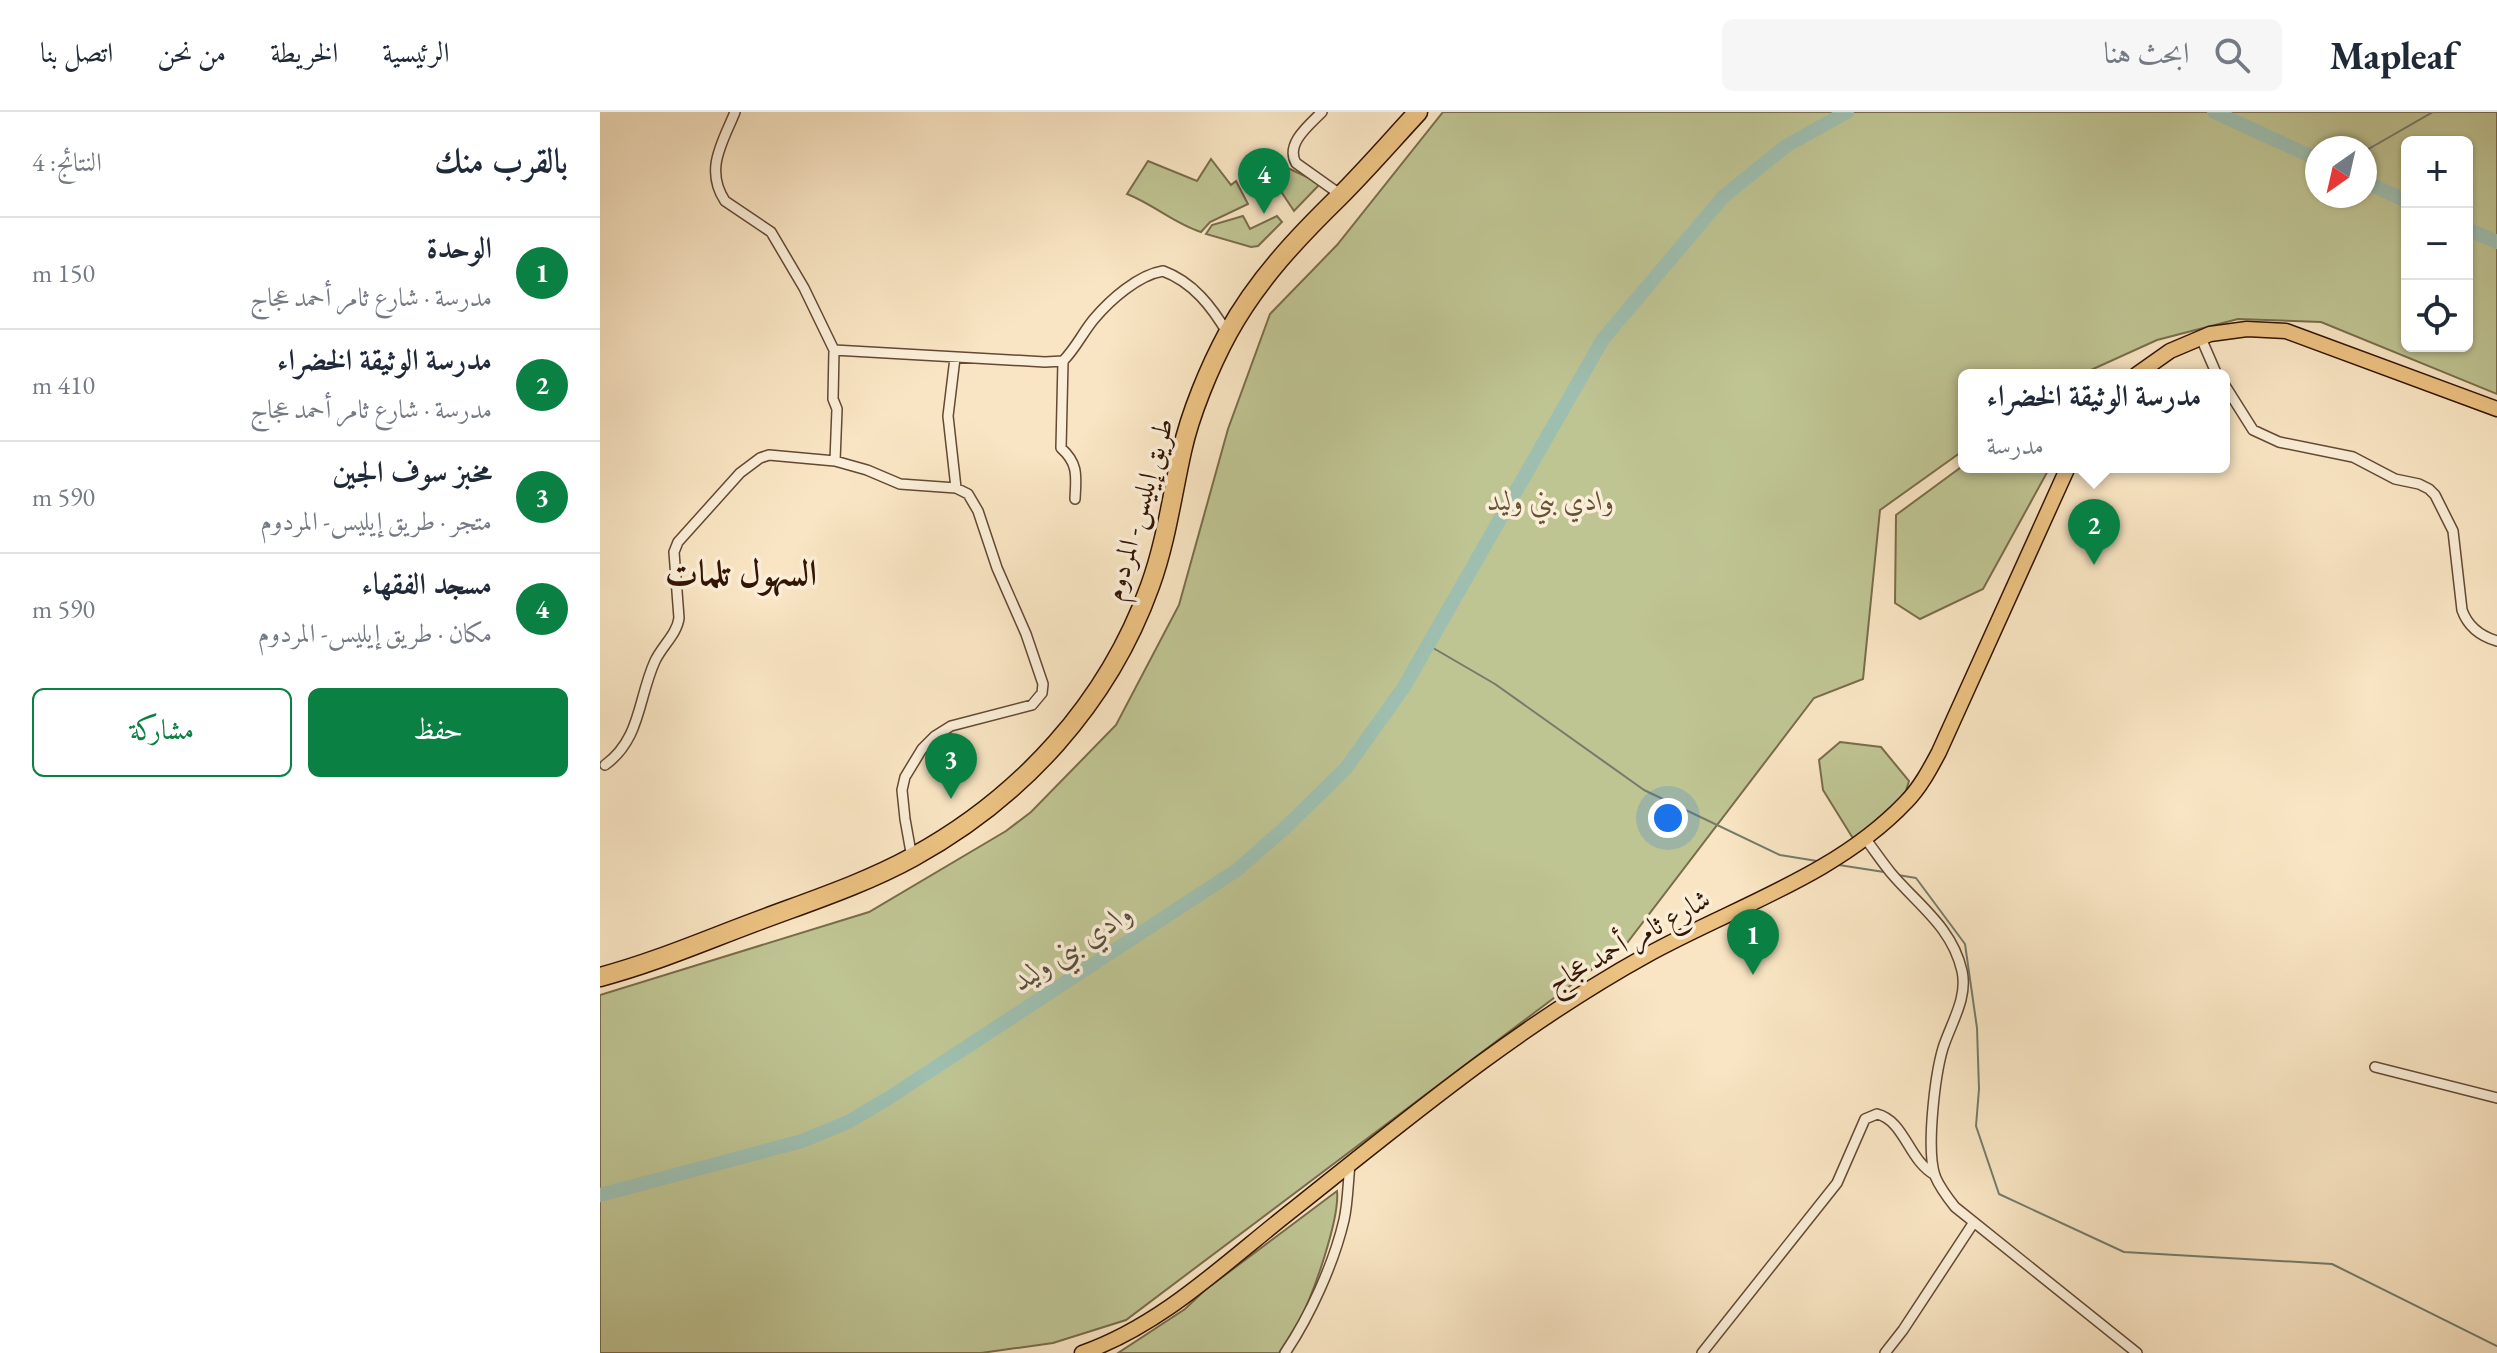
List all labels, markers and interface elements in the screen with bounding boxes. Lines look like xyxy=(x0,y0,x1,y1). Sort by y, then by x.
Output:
search box xyxy=(1722,19,2282,91)
text: Mapleaf xyxy=(2330,31,2457,80)
text: ابحث هنا xyxy=(2104,33,2190,72)
icon: search xyxy=(2210,33,2254,77)
text: اتصل بنا xyxy=(40,34,113,70)
text: من نحن xyxy=(157,34,226,70)
text: الخريطة xyxy=(270,34,338,70)
text: الرئيسية xyxy=(382,34,450,70)
north arrow xyxy=(2305,136,2377,208)
map controls xyxy=(2401,136,2473,352)
button: + xyxy=(2401,136,2473,208)
text: بالقرب منك xyxy=(434,138,568,182)
text: النتائج: 4 xyxy=(32,145,102,179)
pin: 4 xyxy=(1238,148,1290,214)
button: − xyxy=(2401,208,2473,280)
text: الوحدة xyxy=(427,228,492,267)
text: 150 m xyxy=(32,256,95,290)
text: 1 xyxy=(535,256,549,290)
text: مدرسة · شارع ثامر أحمد عجاج xyxy=(250,280,492,314)
button: locate xyxy=(2401,280,2473,352)
text: مدرسة الوثيقة الخضراء xyxy=(277,340,492,379)
text: 410 m xyxy=(32,368,95,402)
text: 2 xyxy=(535,368,549,402)
popup xyxy=(1958,369,2230,473)
text: مدرسة الوثيقة الخضراء xyxy=(1987,376,2201,415)
text: مدرسة · شارع ثامر أحمد عجاج xyxy=(250,392,492,426)
street label: طريق إيليس- المردوم xyxy=(1095,413,1188,606)
text: مدرسة xyxy=(1987,428,2044,462)
text: مخبز سوف الجين xyxy=(333,452,492,491)
text: 590 m xyxy=(32,480,95,514)
text: 3 xyxy=(535,480,549,514)
park label: وادي بني وليد xyxy=(1487,482,1615,525)
pin: 2 xyxy=(2068,499,2120,565)
text: متجر · طريق إيليس- المردوم xyxy=(260,504,492,538)
district label: السهول تلمات xyxy=(665,549,817,597)
text: مسجد الفقهاء xyxy=(362,564,492,603)
text: 590 m xyxy=(32,592,95,626)
text: 4 xyxy=(535,592,549,626)
text: مكان · طريق إيليس- المردوم xyxy=(258,616,492,650)
button: مشاركة xyxy=(32,688,292,777)
button: حفظ xyxy=(308,688,568,777)
pin: 3 xyxy=(925,733,977,799)
your location xyxy=(1648,798,1688,838)
street label: شارع ثامر أحمد عجاج xyxy=(1539,879,1720,1007)
water label: وادي بني وليد xyxy=(1004,893,1144,1006)
pin: 1 xyxy=(1727,909,1779,975)

